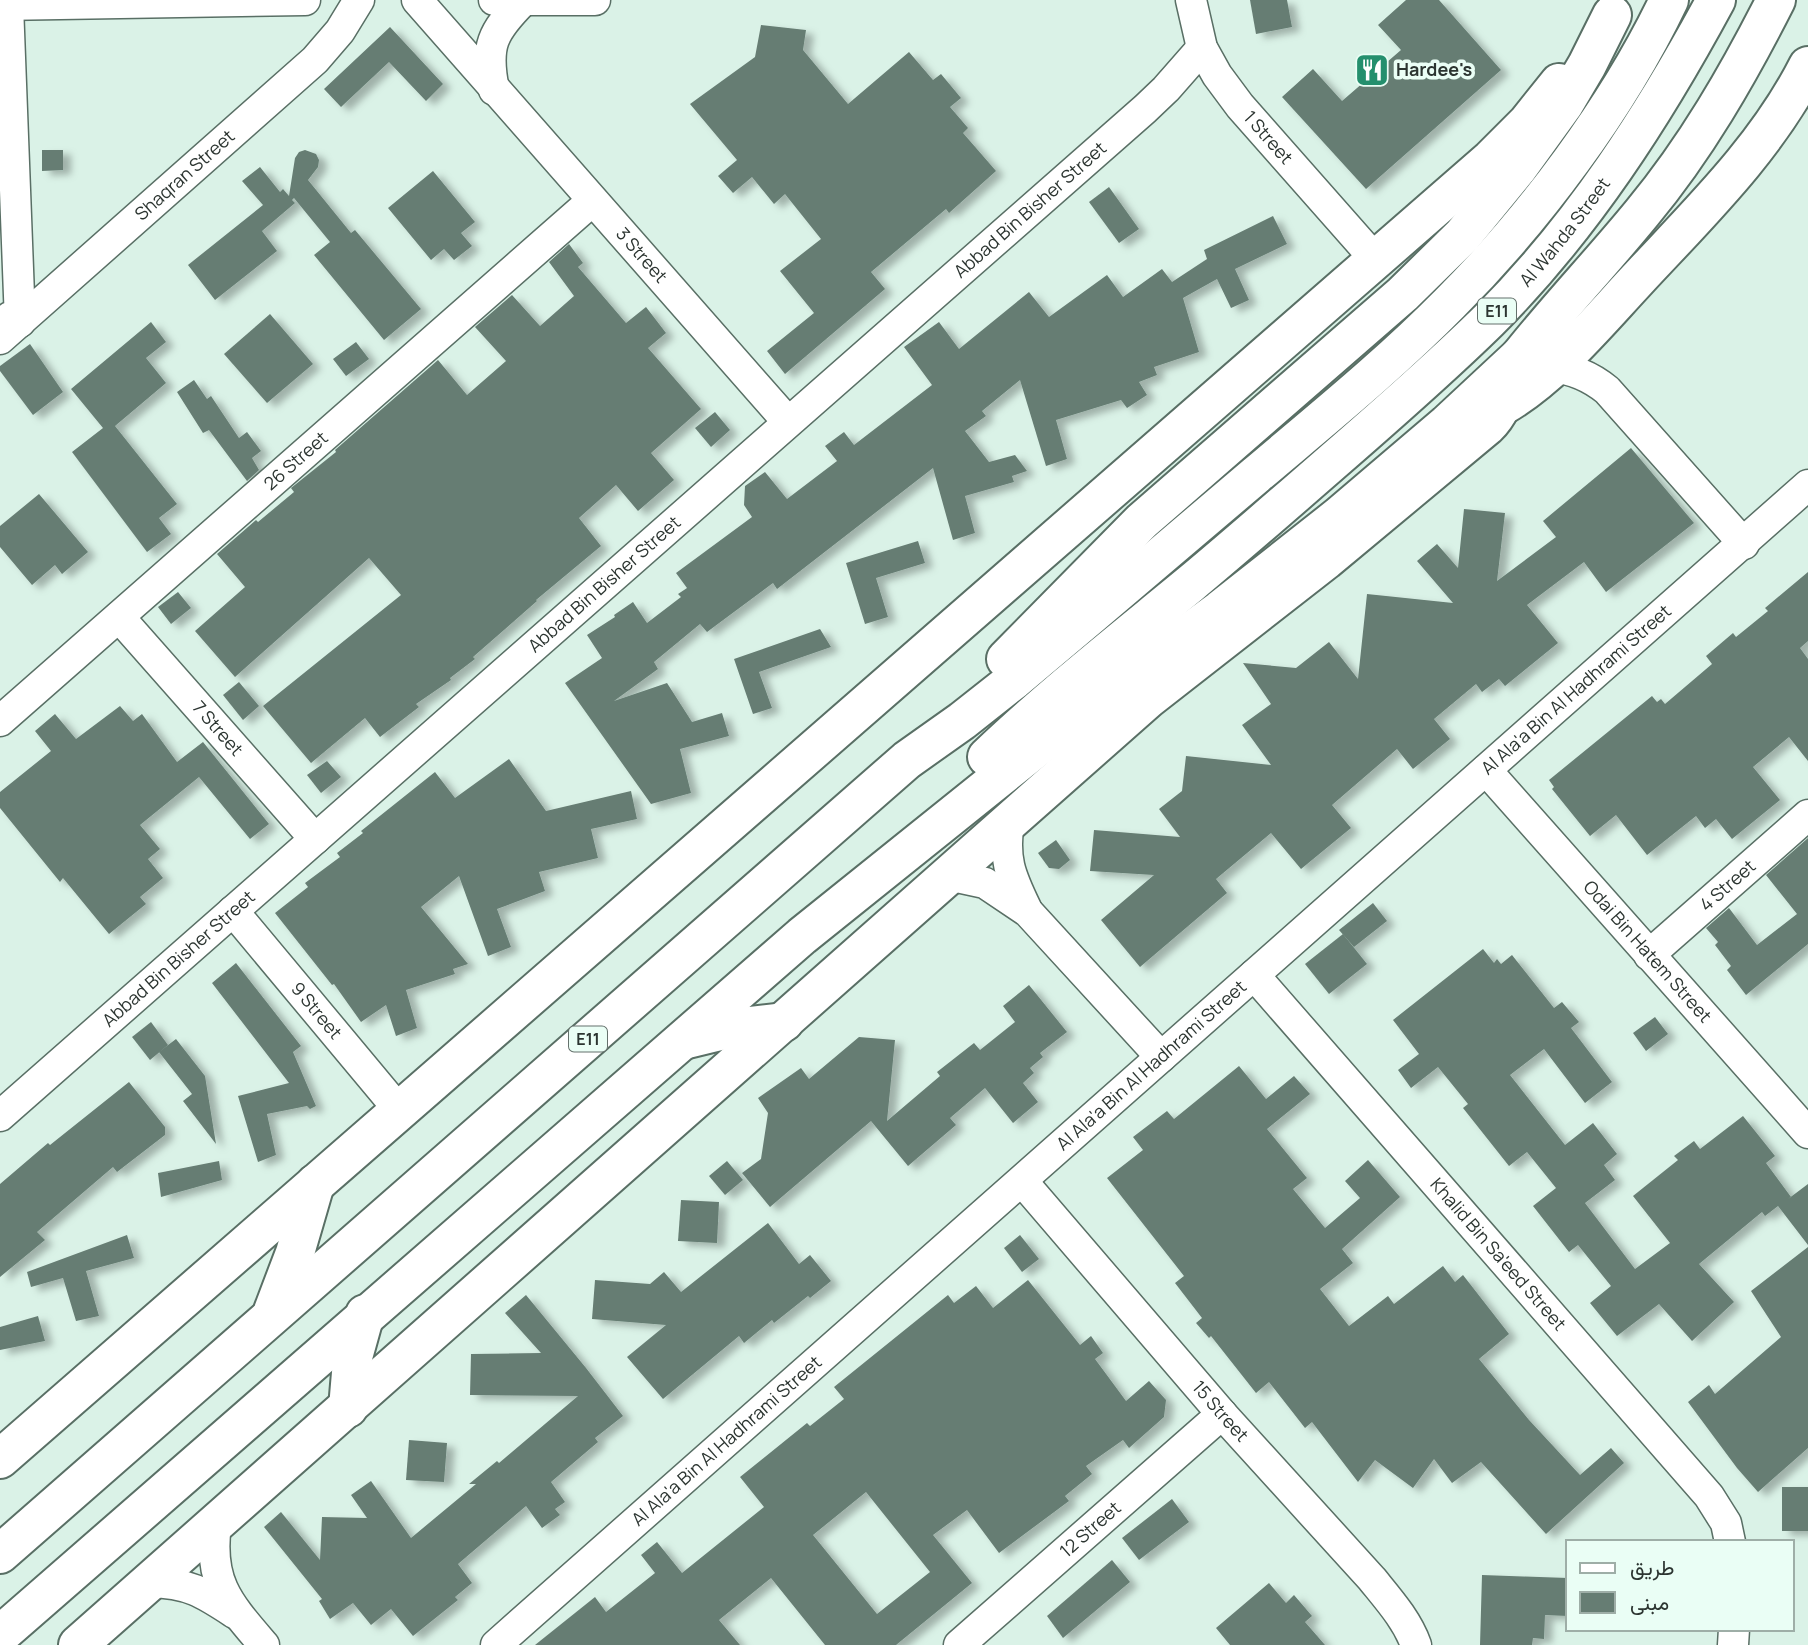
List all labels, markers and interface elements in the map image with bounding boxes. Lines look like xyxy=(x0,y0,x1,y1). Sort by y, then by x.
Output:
restaurant icon: Hardee's xyxy=(1353,51,1391,89)
place label: Hardee's xyxy=(1396,57,1472,81)
street label: 1 Street xyxy=(1239,105,1299,169)
street label: Shaqran Street xyxy=(129,124,239,225)
street label: Abbad Bin Bisher Street xyxy=(948,136,1111,283)
street label: Al Wahda Street xyxy=(1514,172,1615,291)
street label: 3 Street xyxy=(611,222,673,288)
road number: E11 xyxy=(1478,298,1516,324)
street label: 26 Street xyxy=(258,425,333,495)
street label: Abbad Bin Bisher Street xyxy=(522,510,685,657)
street label: Al Ala'a Bin Al Hadhrami Street xyxy=(1476,599,1676,780)
street label: 7 Street xyxy=(188,696,249,761)
street label: 4 Street xyxy=(1694,854,1760,916)
street label: Odai Bin Hatem Street xyxy=(1579,875,1717,1027)
street label: Abbad Bin Bisher Street xyxy=(97,884,259,1032)
street label: Al Ala'a Bin Al Hadhrami Street xyxy=(1051,974,1251,1155)
street label: 9 Street xyxy=(286,977,348,1044)
road number: E11 xyxy=(569,1026,607,1051)
street label: Khalid Bin Sa'eed Street xyxy=(1426,1172,1572,1335)
street label: Al Ala'a Bin Al Hadhrami Street xyxy=(626,1350,826,1531)
street label: 15 Street xyxy=(1188,1375,1254,1446)
street label: 12 Street xyxy=(1054,1495,1125,1562)
legend xyxy=(1566,1540,1794,1631)
text: طريق xyxy=(1630,1553,1675,1581)
text: مبنى xyxy=(1630,1588,1669,1616)

